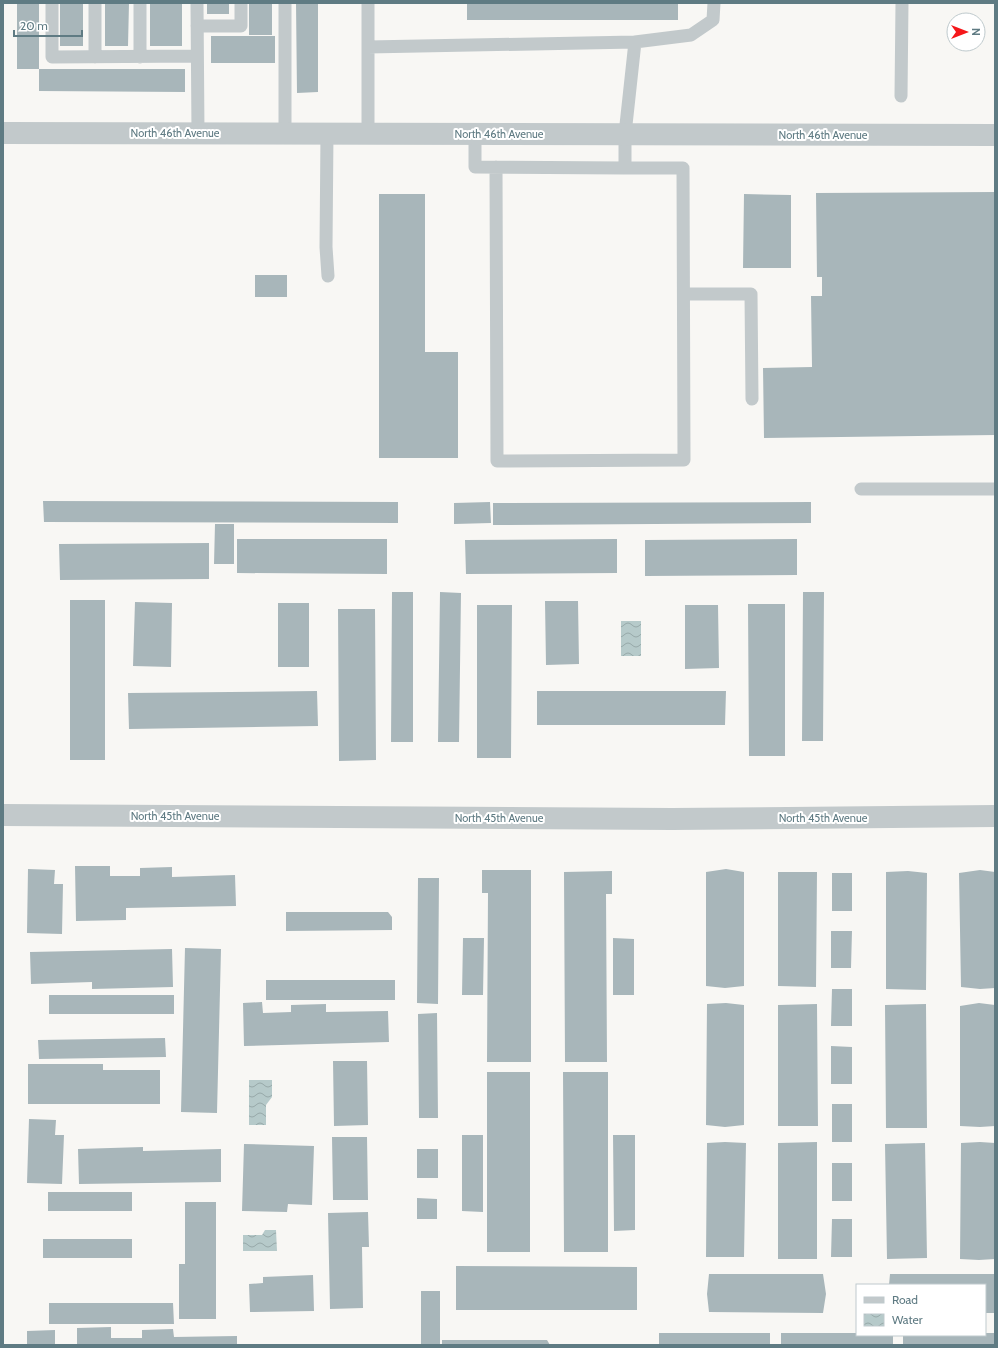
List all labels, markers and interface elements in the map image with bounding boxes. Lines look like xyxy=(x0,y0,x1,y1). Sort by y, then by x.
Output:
scale bar xyxy=(14,12,82,38)
north arrow xyxy=(946,12,986,52)
text: 20 m xyxy=(20,18,48,33)
text: N xyxy=(969,28,983,36)
street label: North 46th Avenue xyxy=(131,126,220,140)
street label: North 46th Avenue xyxy=(455,127,544,141)
street label: North 46th Avenue xyxy=(779,128,868,142)
street label: North 45th Avenue xyxy=(131,809,220,823)
street label: North 45th Avenue xyxy=(455,811,544,825)
street label: North 45th Avenue xyxy=(779,811,868,825)
legend xyxy=(856,1284,986,1336)
text: Road xyxy=(892,1292,918,1307)
text: Water xyxy=(892,1312,923,1327)

